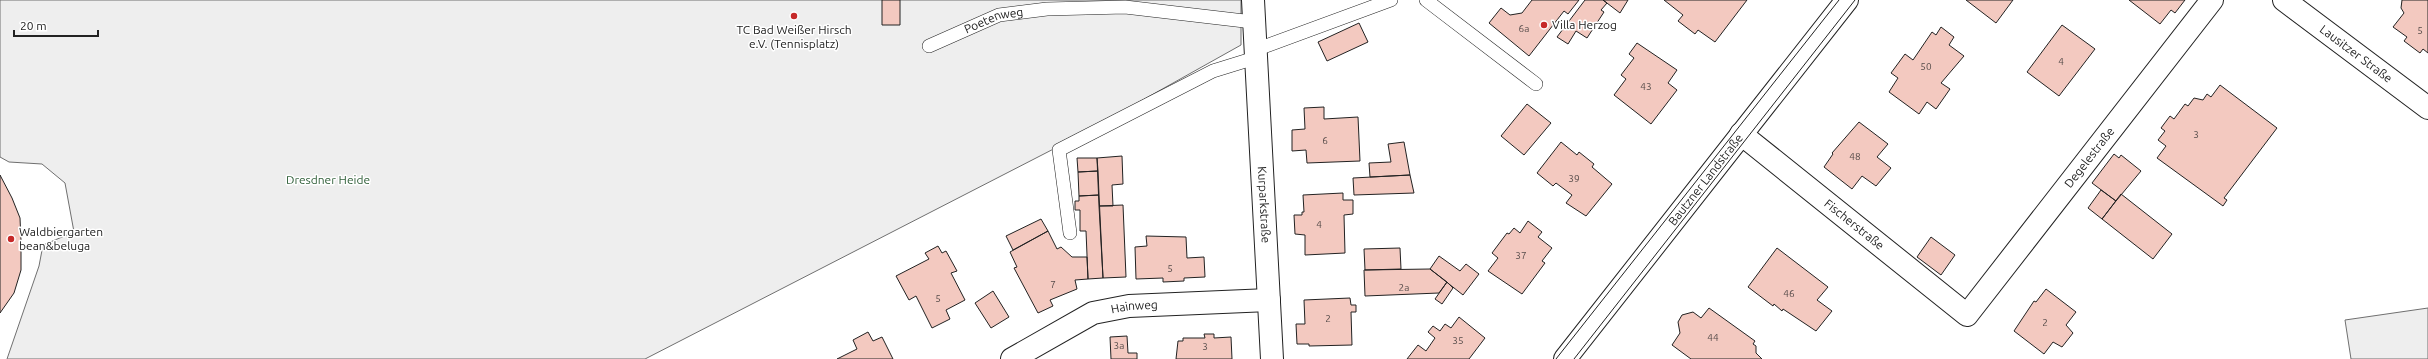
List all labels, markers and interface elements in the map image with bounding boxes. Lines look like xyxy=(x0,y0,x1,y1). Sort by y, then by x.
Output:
street label: Poetenweg xyxy=(962,5,1024,36)
marker: TC Bad Weißer Hirsch e.V. (Tennisplatz) xyxy=(789,11,799,21)
scale bar xyxy=(14,12,98,38)
place label: Villa Herzog xyxy=(1552,18,1617,31)
text: 20 m xyxy=(20,19,47,32)
marker: Villa Herzog xyxy=(1539,20,1549,30)
street label: Lausitzer Straße xyxy=(2318,22,2395,85)
place label: TC Bad Weißer Hirsch e.V. (Tennisplatz) xyxy=(736,23,852,51)
house number: 6a xyxy=(1519,23,1529,34)
house number: 5 xyxy=(2417,25,2423,36)
house number: 4 xyxy=(2058,56,2064,67)
house number: 50 xyxy=(1920,61,1932,72)
house number: 43 xyxy=(1640,81,1652,92)
street label: Degelestraße xyxy=(2062,124,2117,190)
house number: 3 xyxy=(2193,129,2199,140)
street label: Bautzner Landstraße xyxy=(1666,131,1745,228)
house number: 6 xyxy=(1322,135,1328,146)
house number: 48 xyxy=(1849,151,1861,162)
street label: Kurparkstraße xyxy=(1256,166,1273,244)
park label: Dresdner Heide xyxy=(286,173,370,186)
house number: 39 xyxy=(1568,173,1580,184)
street label: Fischerstraße xyxy=(1822,196,1887,252)
house number: 4 xyxy=(1316,219,1322,230)
place label: Waldbiergarten bean&beluga xyxy=(19,225,103,252)
marker: Waldbiergarten bean&beluga xyxy=(6,234,16,244)
house number: 37 xyxy=(1515,250,1527,261)
house number: 5 xyxy=(1167,263,1173,274)
house number: 7 xyxy=(1050,279,1056,290)
house number: 2a xyxy=(1399,282,1409,293)
house number: 46 xyxy=(1783,288,1795,299)
house number: 5 xyxy=(935,293,941,304)
street label: Hainweg xyxy=(1110,298,1158,315)
house number: 2 xyxy=(1325,313,1331,324)
house number: 2 xyxy=(2042,317,2048,328)
house number: 44 xyxy=(1707,332,1719,343)
house number: 35 xyxy=(1452,335,1464,346)
house number: 3a xyxy=(1114,340,1124,351)
house number: 3 xyxy=(1202,341,1208,352)

